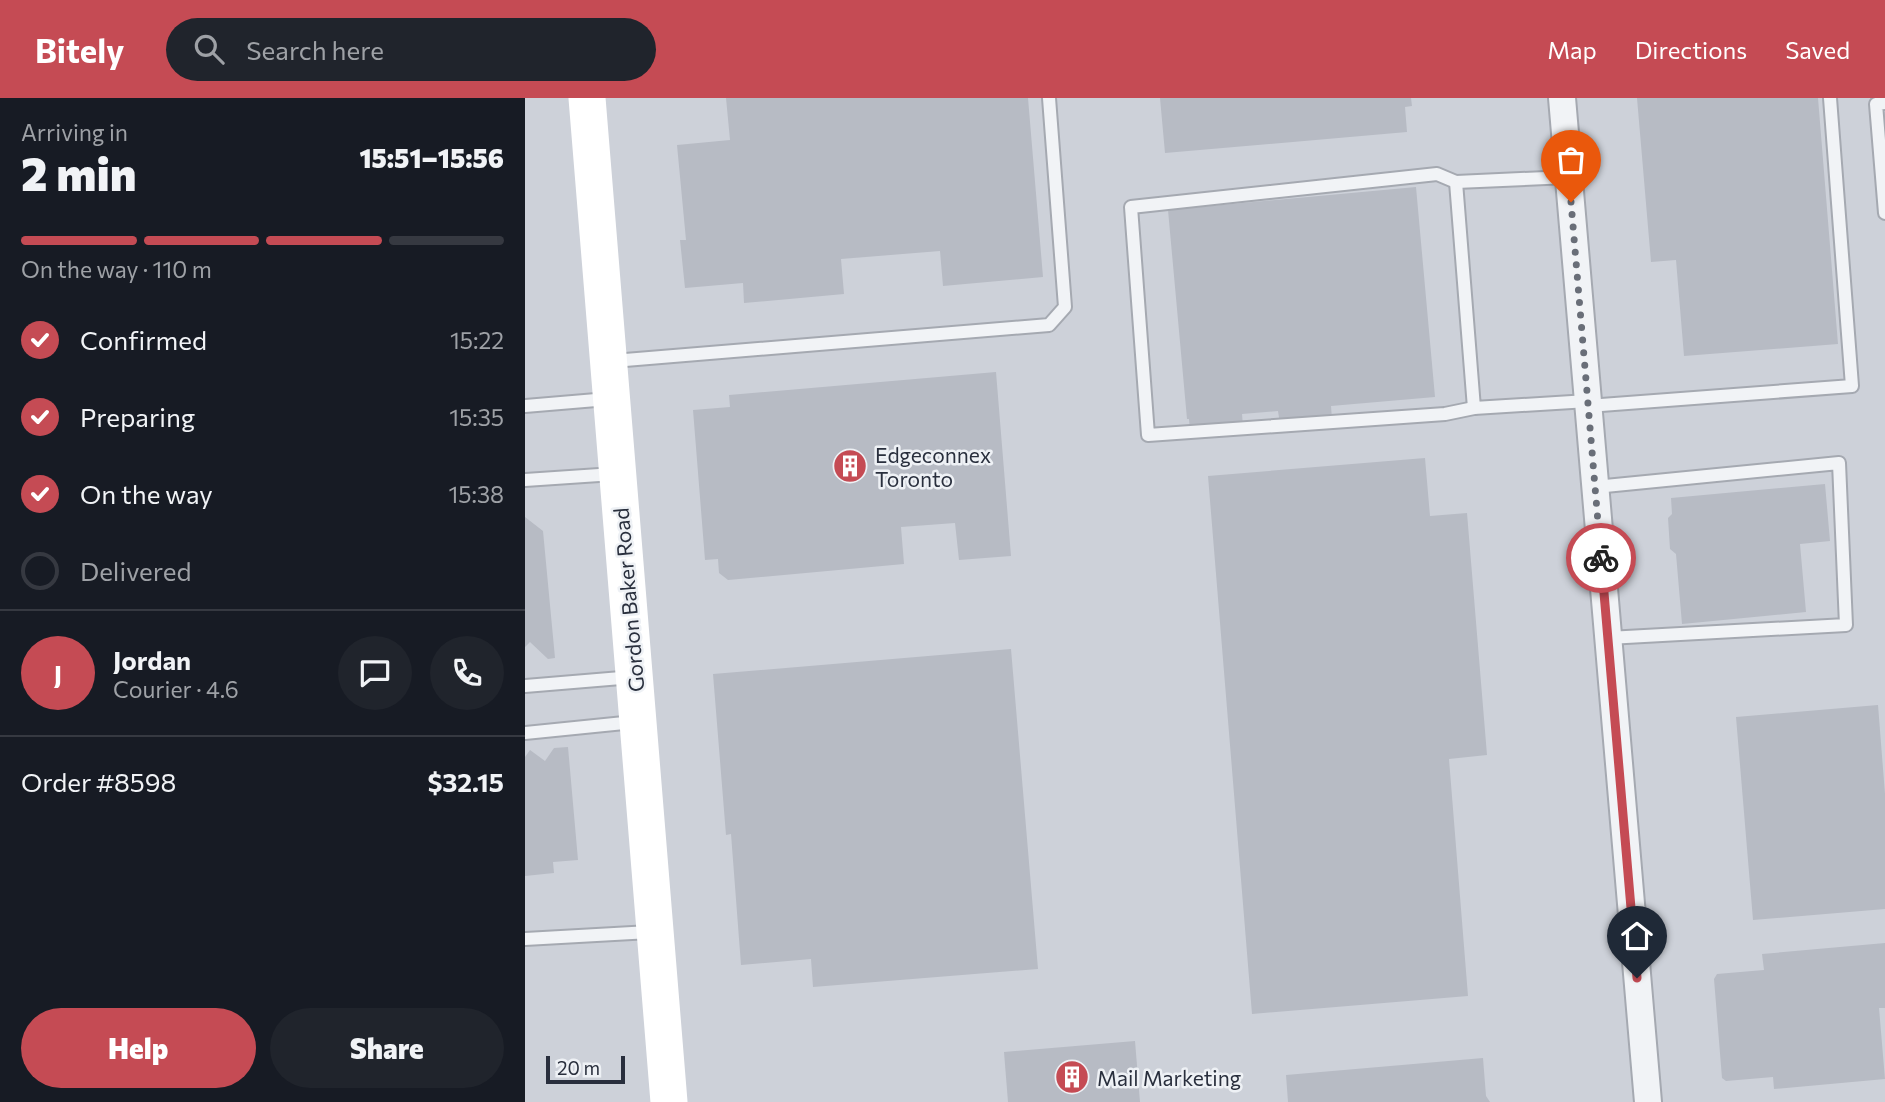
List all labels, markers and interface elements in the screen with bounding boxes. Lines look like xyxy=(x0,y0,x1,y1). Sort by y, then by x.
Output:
search box xyxy=(166,18,656,81)
text: Bitely xyxy=(35,29,124,70)
icon: search xyxy=(190,30,228,68)
text: Search here xyxy=(246,34,384,65)
text: Map xyxy=(1547,35,1597,64)
text: Directions xyxy=(1635,35,1747,64)
text: Saved xyxy=(1785,35,1850,64)
text: Arriving in xyxy=(21,118,128,146)
pin xyxy=(1541,130,1601,202)
icon: bag xyxy=(1552,141,1590,179)
text: 15:51–15:56 xyxy=(359,142,504,173)
text: 2 min xyxy=(21,144,137,200)
text: On the way · 110 m xyxy=(21,255,212,283)
icon: check xyxy=(21,321,59,359)
text: Confirmed xyxy=(80,324,207,355)
text: 15:22 xyxy=(450,326,504,354)
icon: check xyxy=(21,398,59,436)
text: Preparing xyxy=(80,401,195,432)
text: 15:35 xyxy=(449,403,504,431)
place label: Edgeconnex Toronto xyxy=(875,442,991,491)
building icon: Edgeconnex Toronto xyxy=(831,447,869,485)
icon: check xyxy=(21,475,59,513)
text: On the way xyxy=(80,478,213,509)
text: 15:38 xyxy=(448,480,504,508)
street label: Gordon Baker Road xyxy=(607,507,649,693)
courier xyxy=(1566,523,1636,593)
icon: bike xyxy=(1582,539,1620,577)
text: Delivered xyxy=(80,555,191,586)
button: chat xyxy=(338,636,412,710)
button: phone xyxy=(430,636,504,710)
text: Jordan xyxy=(113,644,191,675)
text: J xyxy=(54,658,62,689)
text: Courier · 4.6 xyxy=(113,675,239,703)
text: Order #8598 xyxy=(21,766,176,797)
text: $32.15 xyxy=(427,766,504,797)
pin xyxy=(1607,906,1667,978)
icon: home xyxy=(1618,917,1656,955)
button: Help xyxy=(21,1008,256,1088)
button: Share xyxy=(270,1008,504,1088)
scale bar xyxy=(546,1053,625,1085)
text: 20 m xyxy=(557,1056,600,1079)
building icon: Mail Marketing xyxy=(1053,1058,1091,1096)
place label: Mail Marketing xyxy=(1097,1065,1241,1090)

